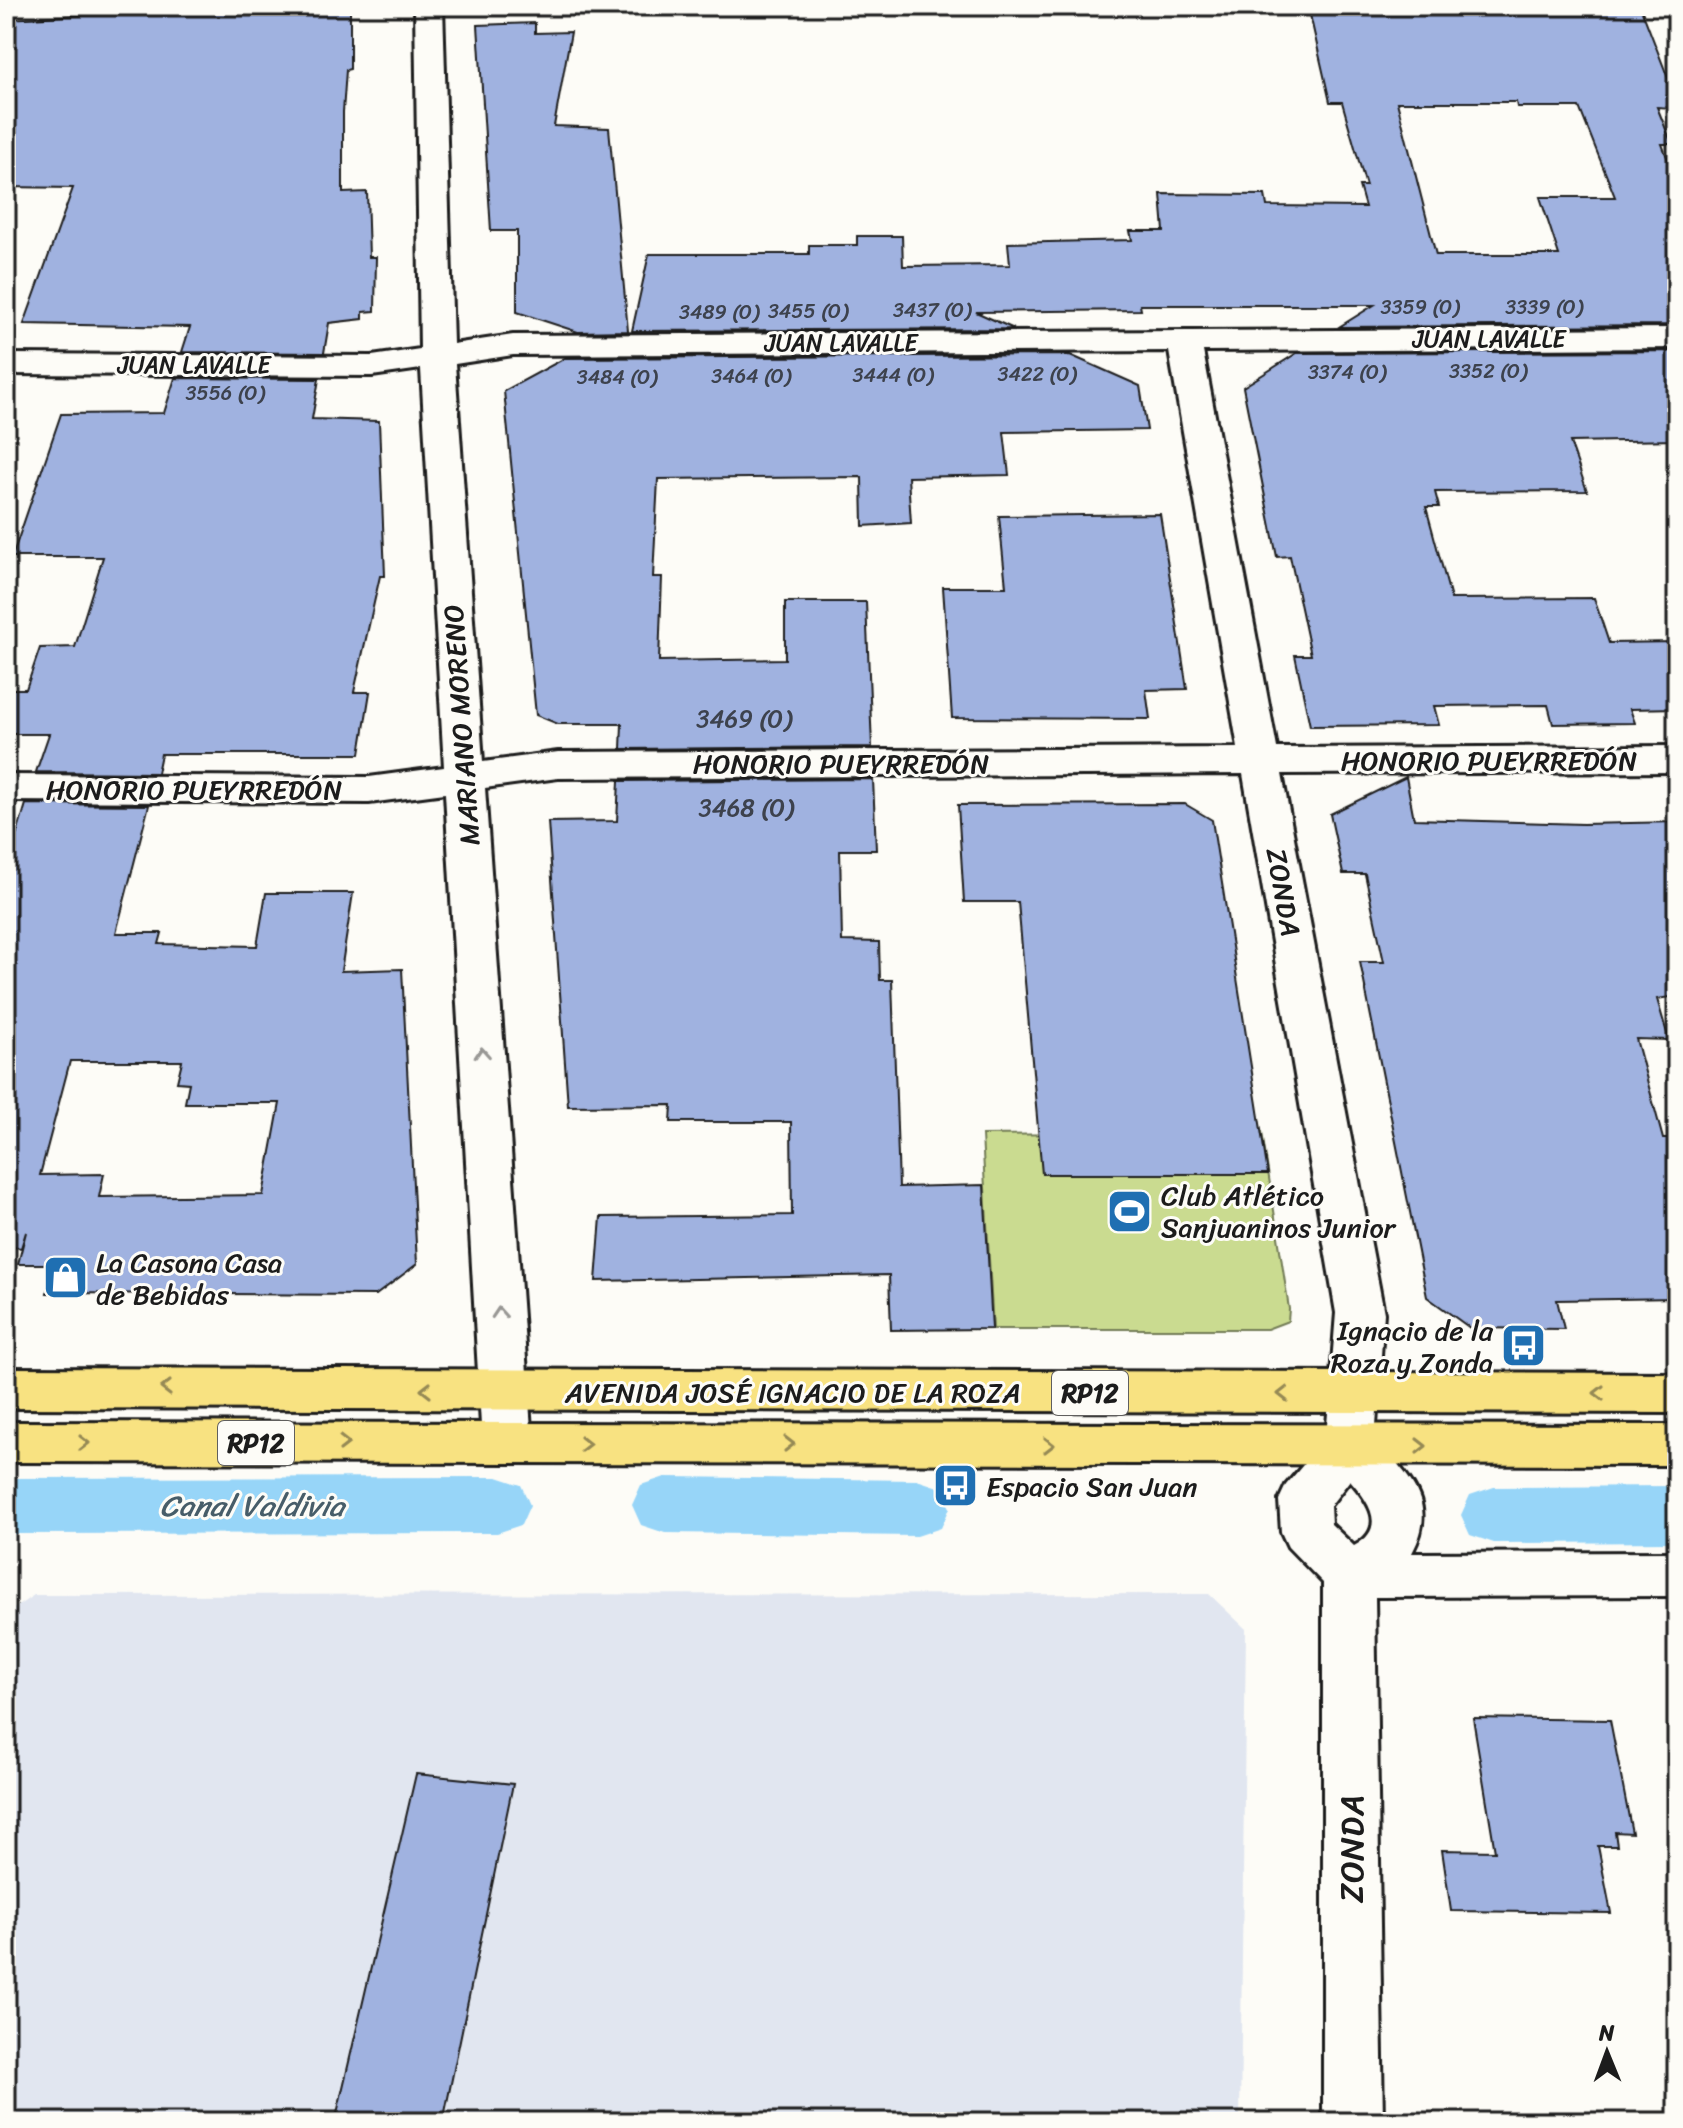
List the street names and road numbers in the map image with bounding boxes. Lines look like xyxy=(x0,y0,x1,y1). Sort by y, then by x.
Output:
street label: JUAN LAVALLE xyxy=(1411,318,1567,360)
street label: JUAN LAVALLE xyxy=(763,322,919,364)
street label: JUAN LAVALLE xyxy=(116,344,272,386)
street label: MARIANO MORENO xyxy=(429,603,494,847)
street label: HONORIO PUEYRREDÓN xyxy=(1341,736,1637,785)
street label: HONORIO PUEYRREDÓN xyxy=(693,739,989,788)
street label: HONORIO PUEYRREDÓN xyxy=(46,765,342,814)
street label: ZONDA xyxy=(1252,844,1315,940)
street label: AVENIDA JOSÉ IGNACIO DE LA ROZA xyxy=(564,1368,1021,1417)
road number: RP12 xyxy=(1052,1371,1128,1415)
road number: RP12 xyxy=(218,1421,294,1465)
street label: ZONDA xyxy=(1322,1795,1382,1903)

